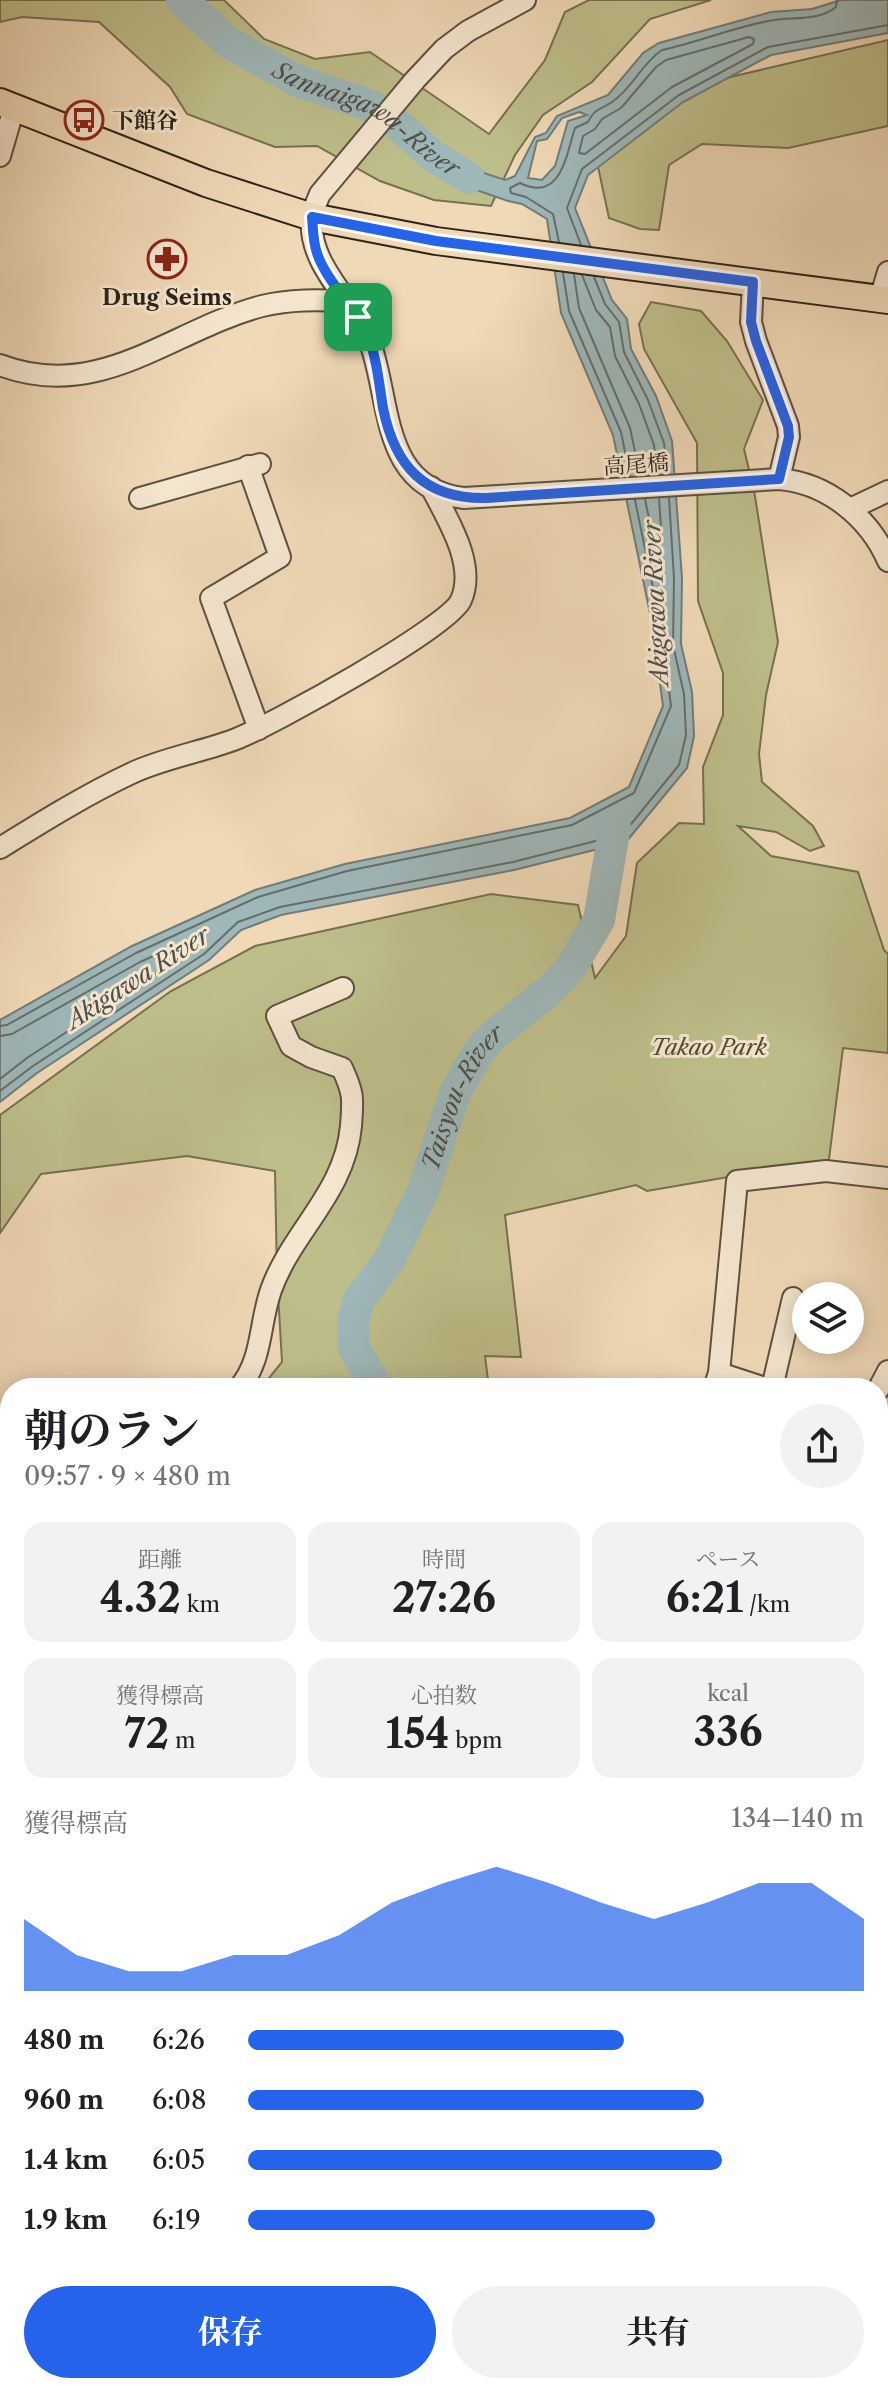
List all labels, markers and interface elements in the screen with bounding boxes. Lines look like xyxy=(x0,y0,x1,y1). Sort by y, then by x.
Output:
water label: Sannaigawa-River xyxy=(266,54,467,184)
bus stop icon: 下館谷 xyxy=(63,99,105,141)
place label: 下館谷 xyxy=(112,107,178,134)
pharmacy icon: Drug Seims xyxy=(146,238,188,280)
pin xyxy=(324,283,392,351)
place label: Drug Seims xyxy=(102,284,232,311)
icon: arrive xyxy=(336,295,380,339)
street label: 高尾橋 xyxy=(602,449,670,480)
water label: Akigawa River xyxy=(637,518,675,690)
water label: Akigawa River xyxy=(57,919,217,1037)
water label: Taisyou-River xyxy=(416,1017,510,1174)
park label: Takao Park xyxy=(651,1034,768,1061)
map controls xyxy=(792,1282,864,1354)
button: layers xyxy=(792,1282,864,1354)
text: 朝のラン xyxy=(24,1403,200,1457)
button: share xyxy=(780,1404,864,1488)
text: 09:57 · 9 × 480 m xyxy=(24,1460,231,1492)
text: 距離 xyxy=(138,1546,182,1573)
text: 時間 xyxy=(422,1546,466,1573)
text: ペース xyxy=(696,1546,760,1573)
text: 4.32 xyxy=(100,1573,181,1622)
text: 27:26 xyxy=(392,1573,496,1622)
text: 6:21 xyxy=(666,1573,743,1622)
text: km xyxy=(181,1591,220,1618)
text: /km xyxy=(743,1591,790,1618)
text: kcal xyxy=(707,1680,749,1707)
text: 獲得標高 xyxy=(116,1682,204,1709)
text: 心拍数 xyxy=(411,1682,477,1709)
text: 336 xyxy=(693,1707,763,1756)
text: 72 xyxy=(125,1709,169,1758)
text: 154 xyxy=(386,1709,449,1758)
text: m xyxy=(169,1727,195,1754)
text: bpm xyxy=(449,1727,502,1754)
text: 134–140 m xyxy=(731,1802,864,1834)
text: 獲得標高 xyxy=(24,1807,128,1839)
text: 480 m xyxy=(24,2024,104,2056)
text: 6:26 xyxy=(152,2024,205,2056)
text: 960 m xyxy=(24,2084,104,2116)
text: 6:08 xyxy=(152,2084,206,2116)
text: 1.4 km xyxy=(24,2144,108,2176)
text: 6:05 xyxy=(152,2144,205,2176)
text: 1.9 km xyxy=(24,2204,107,2236)
text: 6:19 xyxy=(152,2204,201,2236)
button: 保存 xyxy=(24,2286,436,2378)
button: 共有 xyxy=(452,2286,864,2378)

